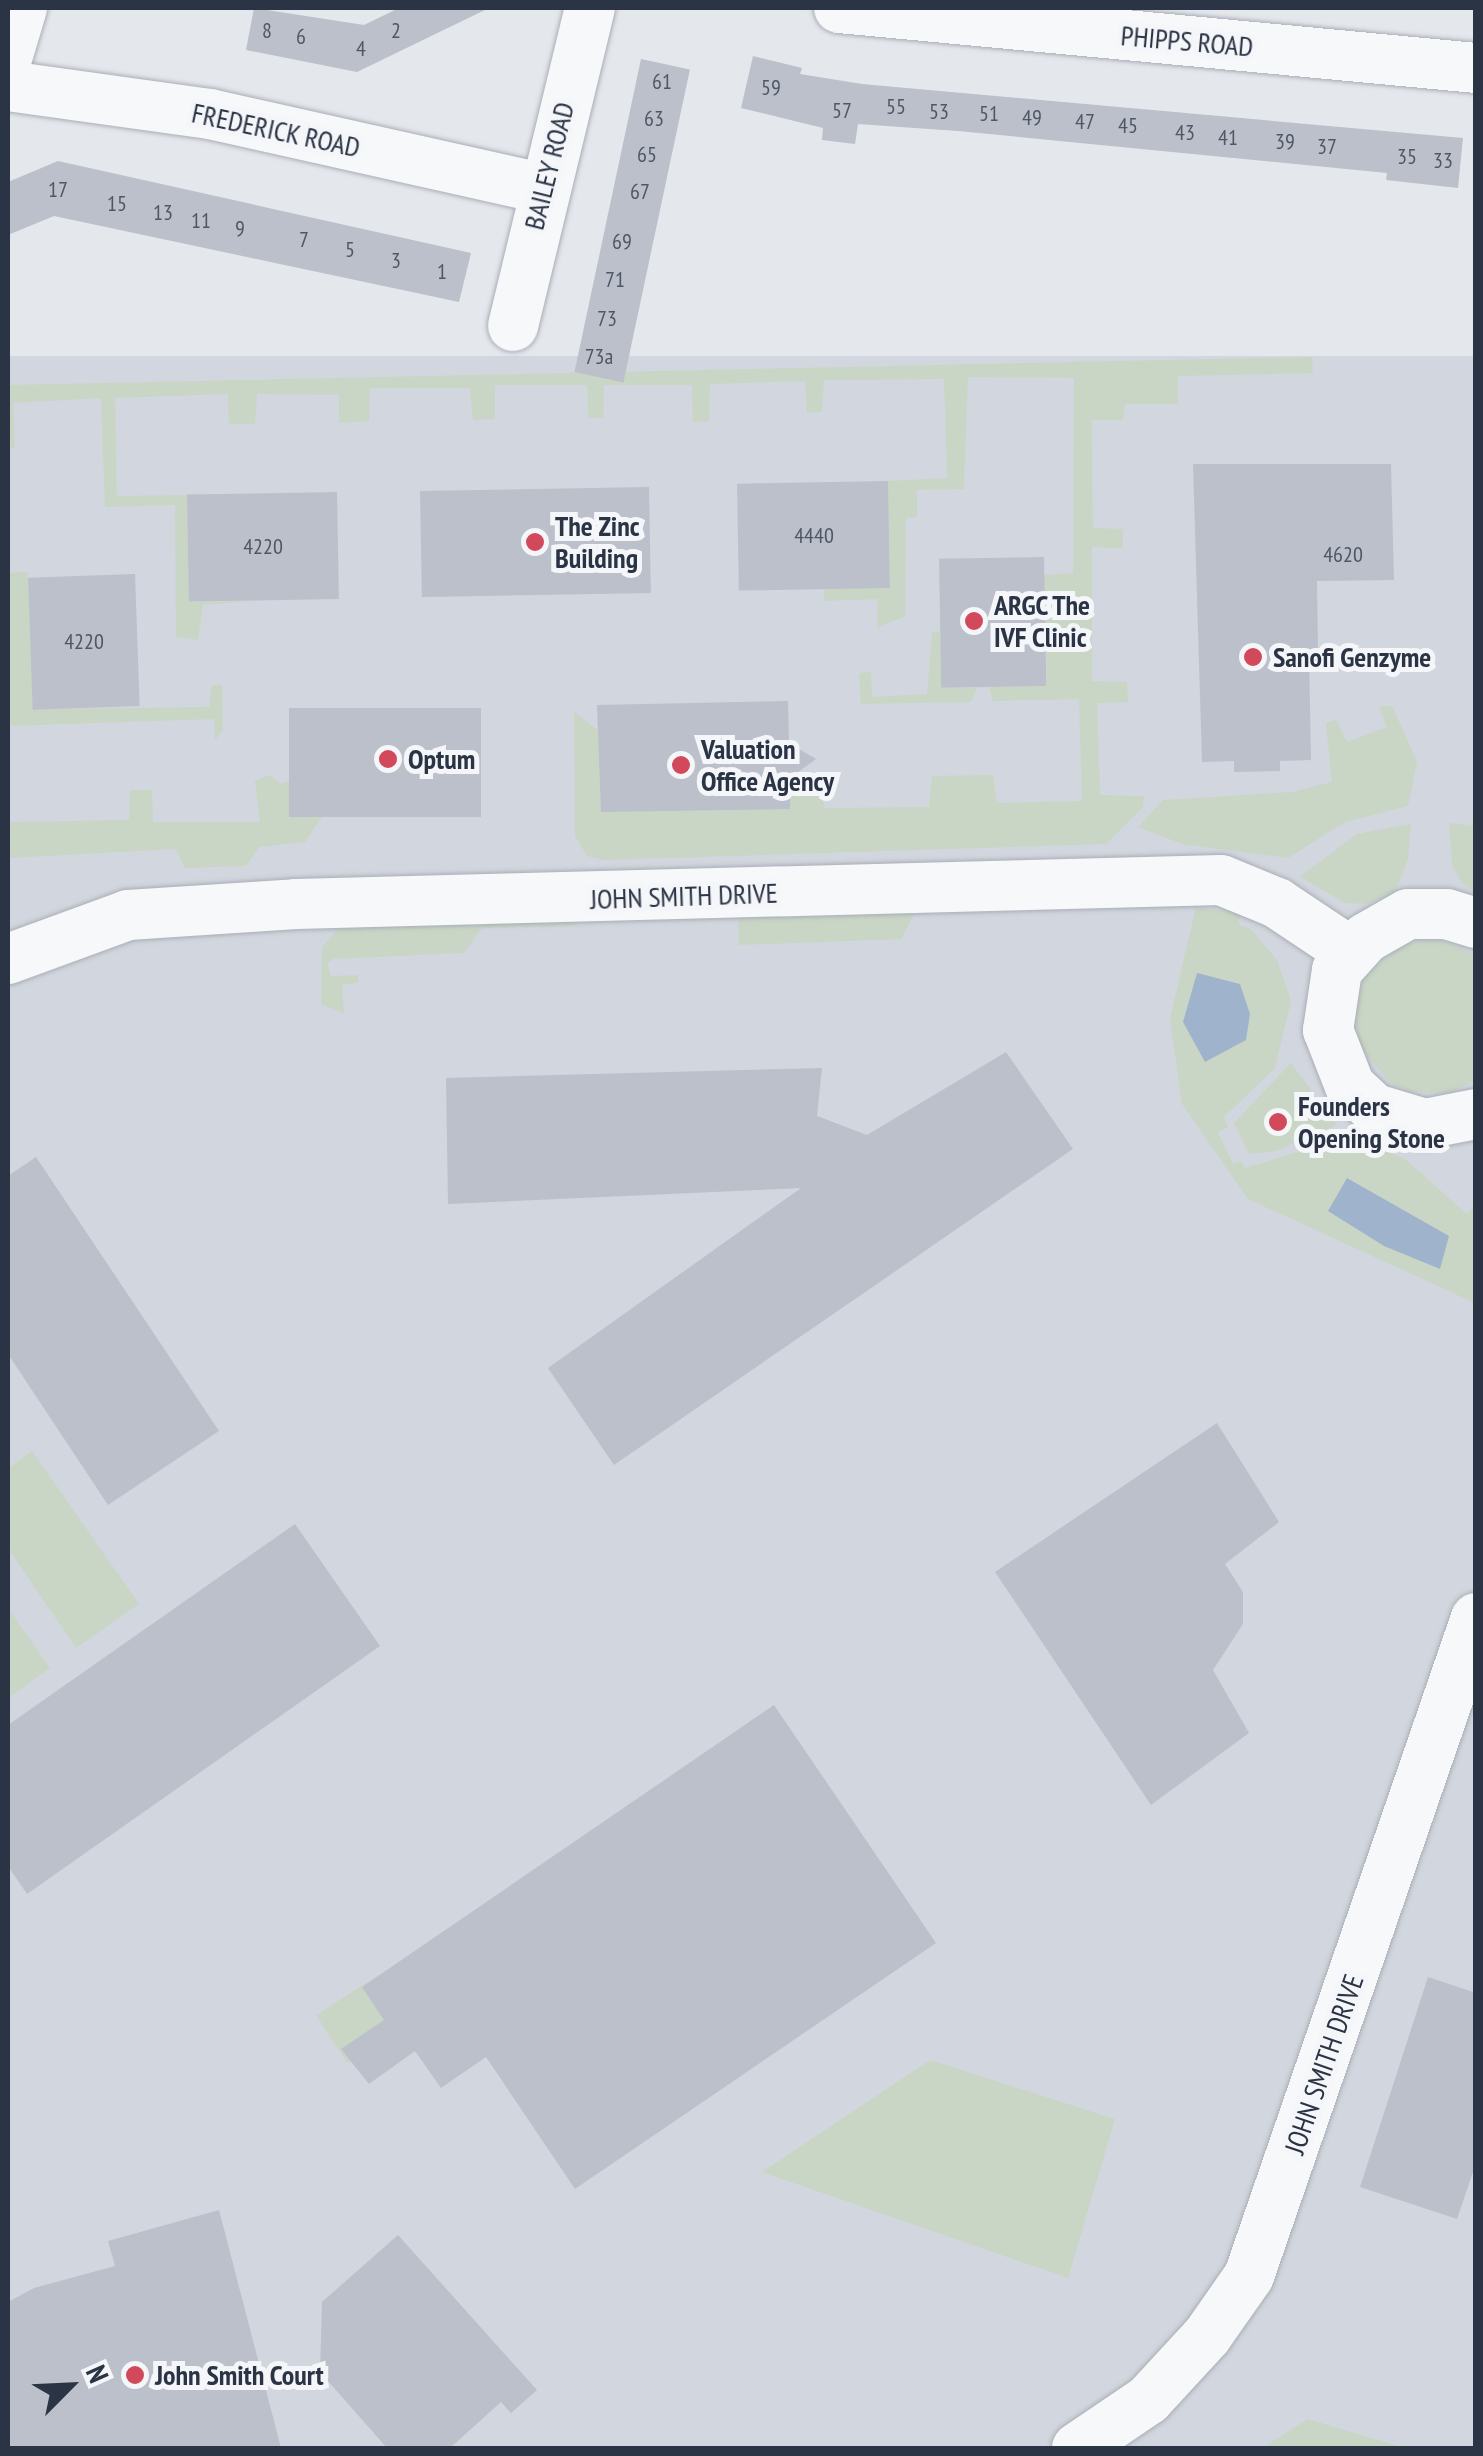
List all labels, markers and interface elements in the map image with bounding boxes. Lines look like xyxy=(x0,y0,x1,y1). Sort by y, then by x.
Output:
house number: 8 xyxy=(262,18,272,44)
house number: 2 xyxy=(391,18,401,44)
street label: PHIPPS ROAD xyxy=(1119,18,1255,64)
house number: 6 xyxy=(296,24,306,50)
house number: 4 xyxy=(356,36,366,62)
house number: 61 xyxy=(652,69,672,95)
house number: 59 xyxy=(761,75,781,101)
house number: 55 xyxy=(886,94,906,120)
street label: FREDERICK ROAD xyxy=(189,96,363,164)
house number: 57 xyxy=(832,98,852,124)
street label: BAILEY ROAD xyxy=(517,99,581,233)
house number: 53 xyxy=(929,99,949,125)
house number: 51 xyxy=(979,101,999,127)
house number: 49 xyxy=(1022,105,1042,131)
house number: 63 xyxy=(644,106,664,132)
house number: 47 xyxy=(1075,109,1095,135)
house number: 45 xyxy=(1118,113,1138,139)
house number: 43 xyxy=(1175,120,1195,146)
house number: 41 xyxy=(1218,125,1238,151)
house number: 39 xyxy=(1275,129,1295,155)
house number: 37 xyxy=(1317,134,1337,160)
house number: 65 xyxy=(637,142,657,168)
house number: 35 xyxy=(1397,144,1417,170)
house number: 33 xyxy=(1433,148,1453,174)
house number: 17 xyxy=(48,177,68,203)
house number: 67 xyxy=(630,179,650,205)
house number: 15 xyxy=(107,191,127,217)
house number: 13 xyxy=(153,200,173,226)
house number: 11 xyxy=(191,208,211,234)
house number: 9 xyxy=(235,216,245,242)
house number: 7 xyxy=(299,227,309,253)
house number: 69 xyxy=(612,229,632,255)
house number: 5 xyxy=(345,237,355,263)
house number: 3 xyxy=(391,248,401,274)
house number: 1 xyxy=(437,259,447,285)
house number: 71 xyxy=(605,267,625,293)
house number: 73 xyxy=(597,306,617,332)
house number: 73a xyxy=(585,344,613,370)
place label: The Zinc Building xyxy=(555,509,640,575)
house number: 4440 xyxy=(794,523,834,549)
marker: The Zinc Building xyxy=(524,531,546,553)
house number: 4220 xyxy=(243,534,283,560)
house number: 4620 xyxy=(1323,542,1363,568)
place label: ARGC The IVF Clinic xyxy=(994,588,1092,654)
marker: ARGC The IVF Clinic xyxy=(963,610,985,632)
house number: 4220 xyxy=(64,629,104,655)
place label: Sanofi Genzyme xyxy=(1273,640,1432,674)
marker: Sanofi Genzyme xyxy=(1242,646,1264,668)
place label: Valuation Office Agency xyxy=(701,732,835,798)
place label: Optum xyxy=(408,742,475,776)
marker: Optum xyxy=(377,748,399,770)
marker: Valuation Office Agency xyxy=(670,754,692,776)
street label: JOHN SMITH DRIVE xyxy=(590,876,778,916)
place label: Founders Opening Stone xyxy=(1298,1089,1445,1155)
marker: Founders Opening Stone xyxy=(1267,1111,1289,1133)
street label: JOHN SMITH DRIVE xyxy=(1278,1970,1370,2158)
north arrow xyxy=(20,2336,120,2436)
place label: John Smith Court xyxy=(155,2358,324,2392)
text: N xyxy=(78,2359,118,2388)
marker: John Smith Court xyxy=(124,2364,146,2386)

